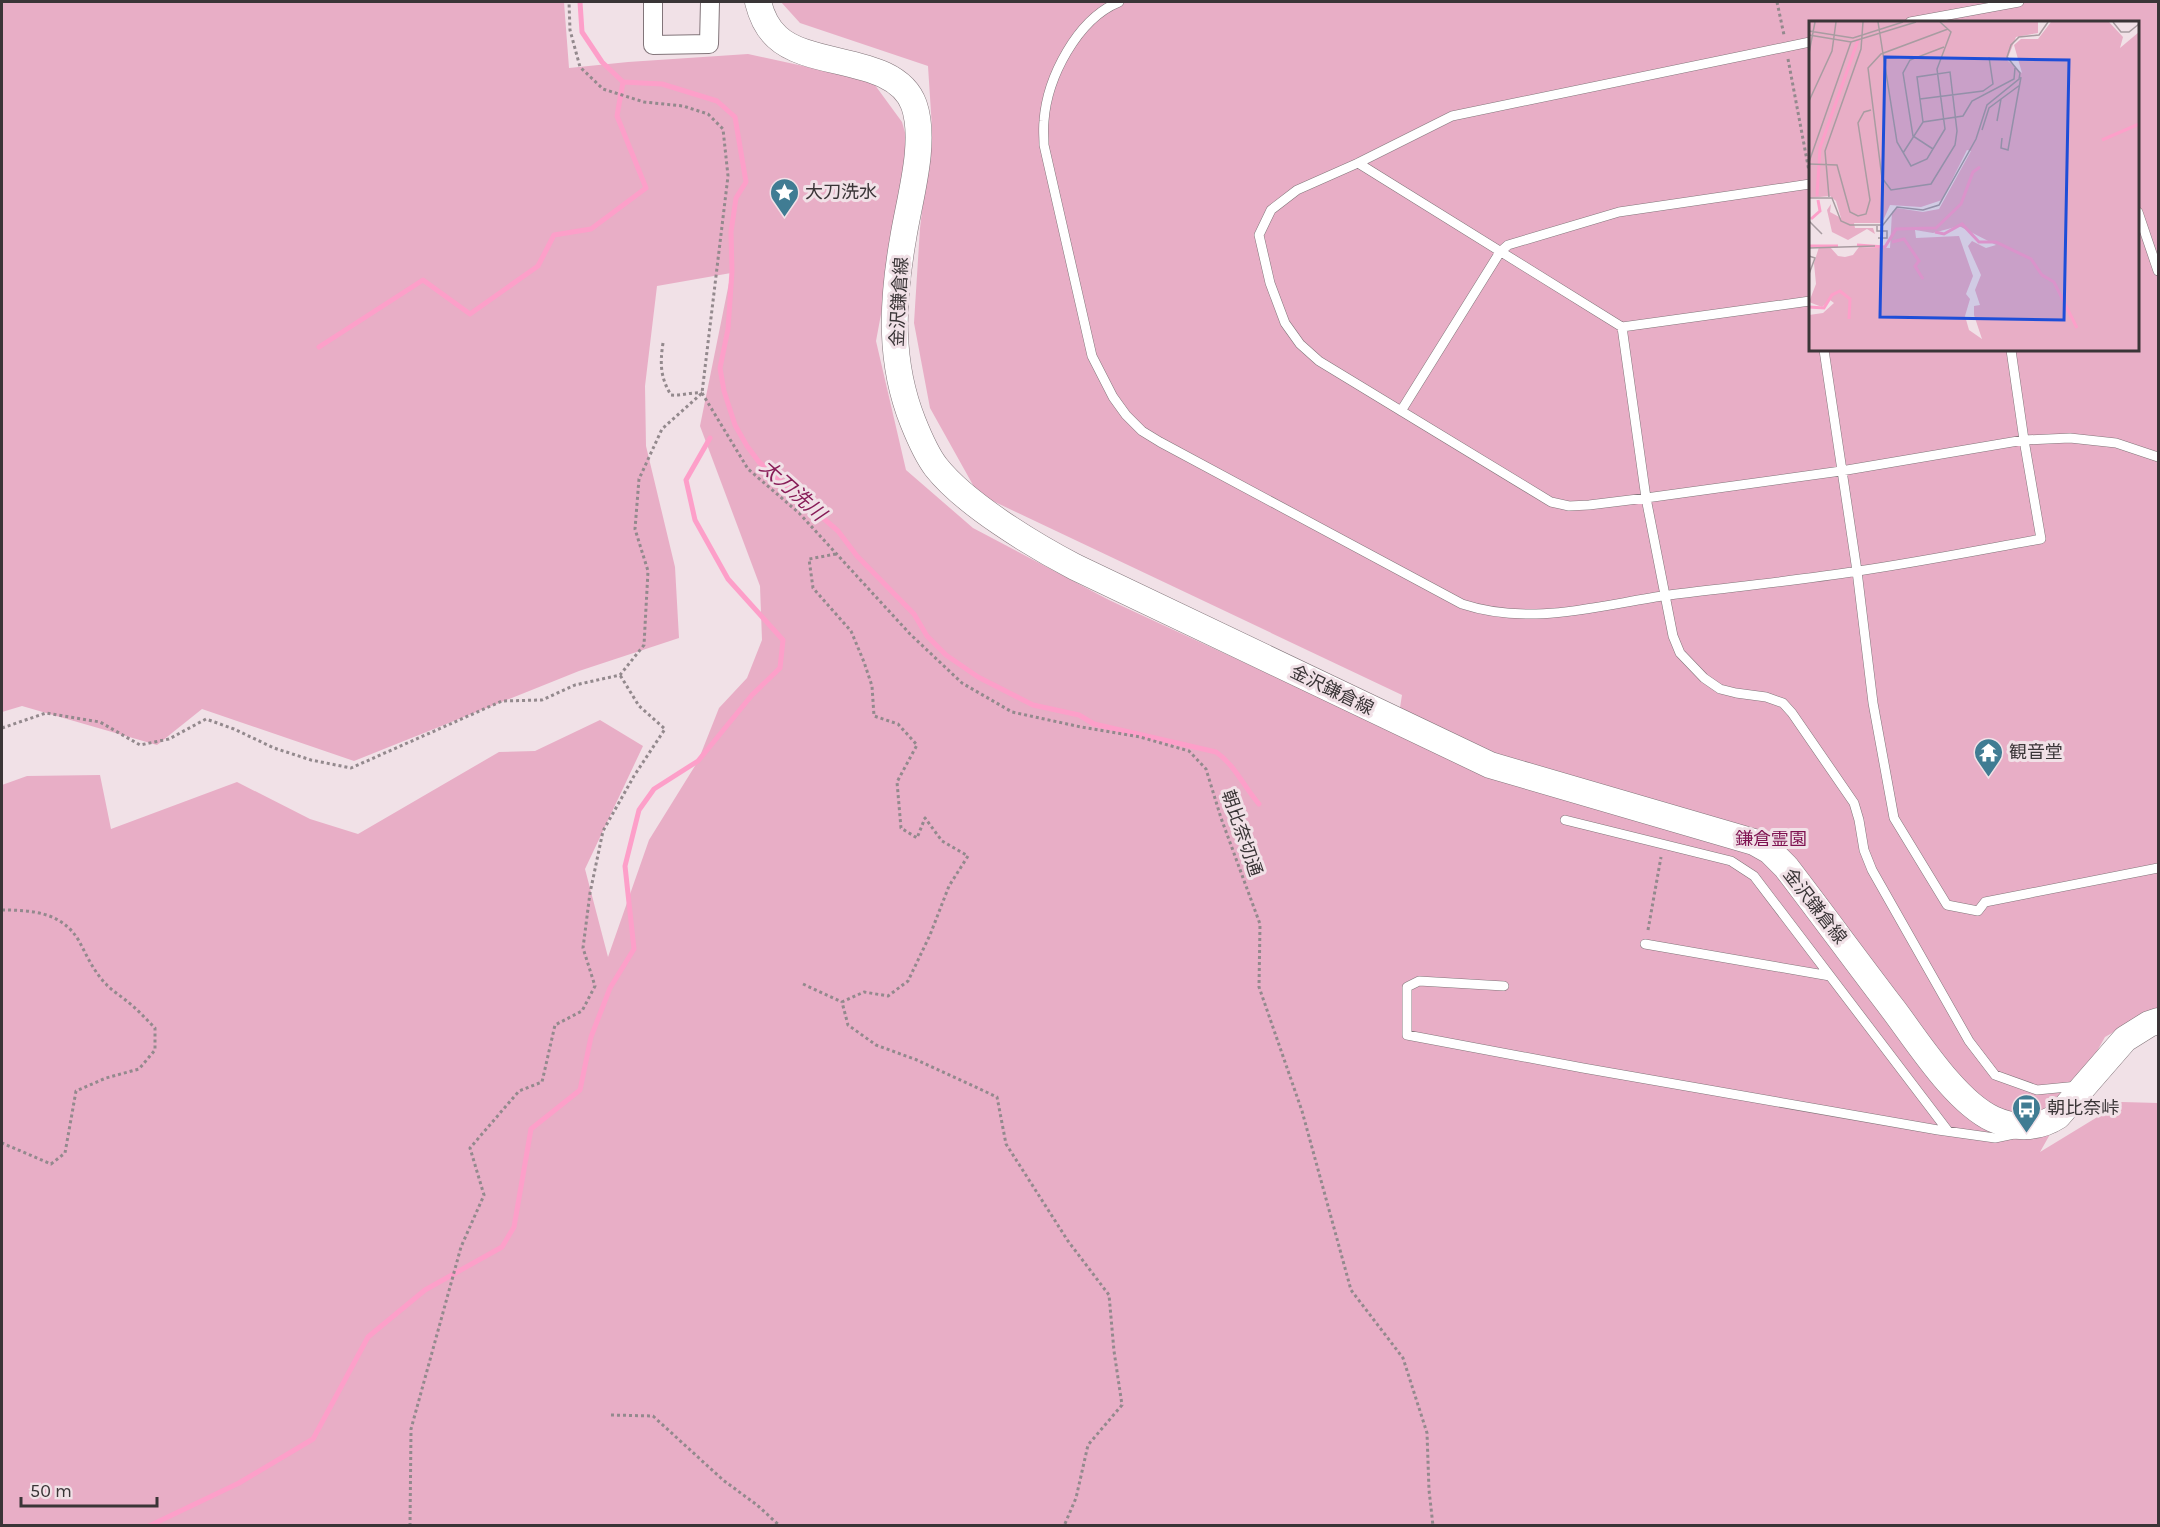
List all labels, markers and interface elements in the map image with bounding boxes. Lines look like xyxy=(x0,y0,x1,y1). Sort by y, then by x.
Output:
inset map xyxy=(1809,21,2139,351)
place icon: 大刀洗水 xyxy=(768,176,800,218)
place label: 大刀洗水 xyxy=(805,181,877,203)
street label: 金沢鎌倉線 xyxy=(886,256,912,348)
water label: 太刀洗川 xyxy=(755,455,832,527)
street label: 金沢鎌倉線 xyxy=(1287,660,1377,720)
temple icon: 観音堂 xyxy=(1972,736,2004,778)
place label: 観音堂 xyxy=(2009,741,2063,763)
street label: 朝比奈切通 xyxy=(1217,787,1267,879)
park label: 鎌倉霊園 xyxy=(1735,828,1807,850)
street label: 金沢鎌倉線 xyxy=(1779,864,1851,948)
bus stop icon: 朝比奈峠 xyxy=(2010,1092,2042,1134)
place label: 朝比奈峠 xyxy=(2047,1097,2119,1119)
scale bar xyxy=(21,1470,158,1508)
text: 50 m xyxy=(30,1480,72,1502)

